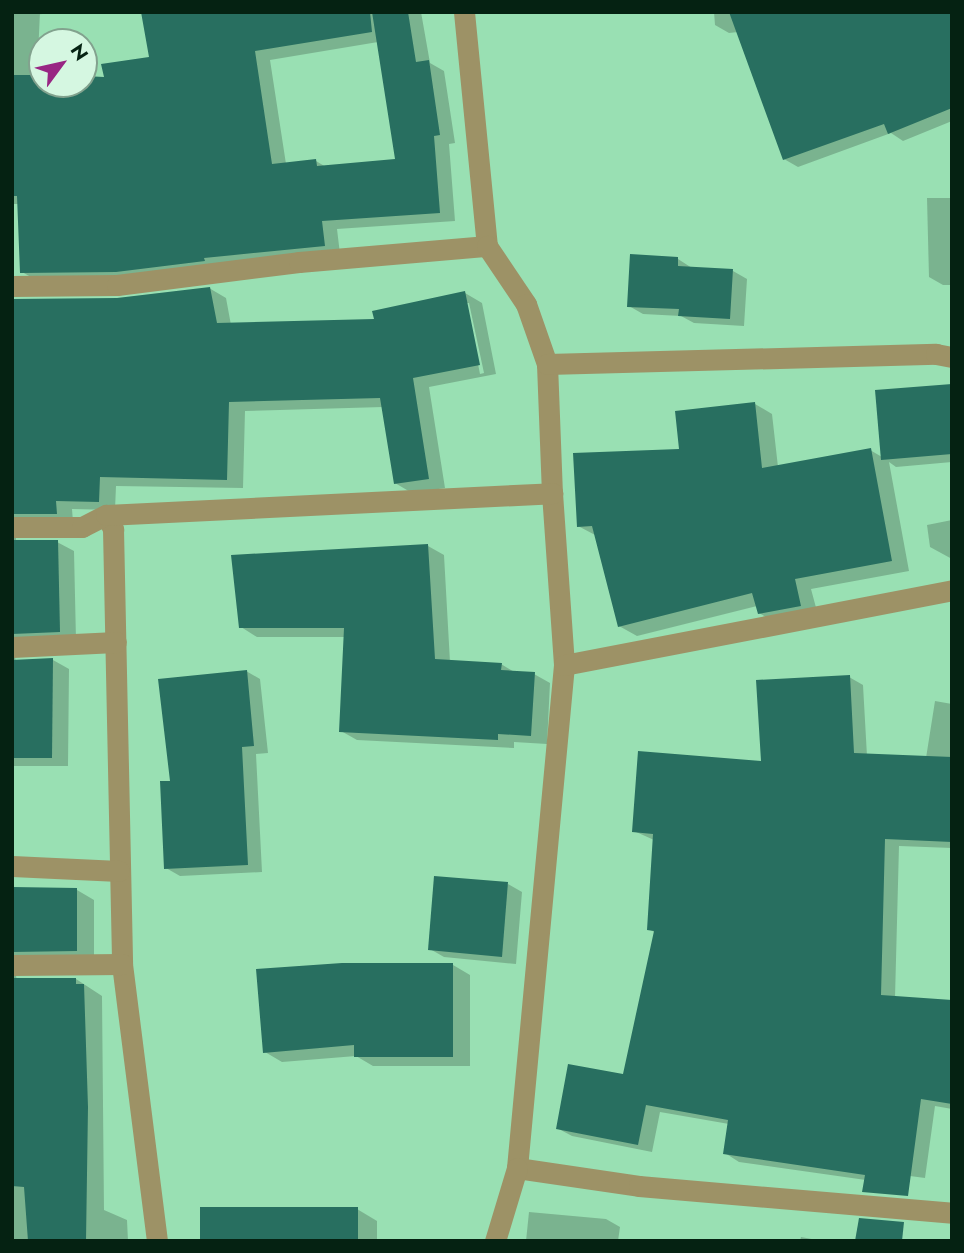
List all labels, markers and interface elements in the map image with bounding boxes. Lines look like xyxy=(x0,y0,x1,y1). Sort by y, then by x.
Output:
north arrow xyxy=(28,28,98,98)
text: N xyxy=(64,39,95,66)

